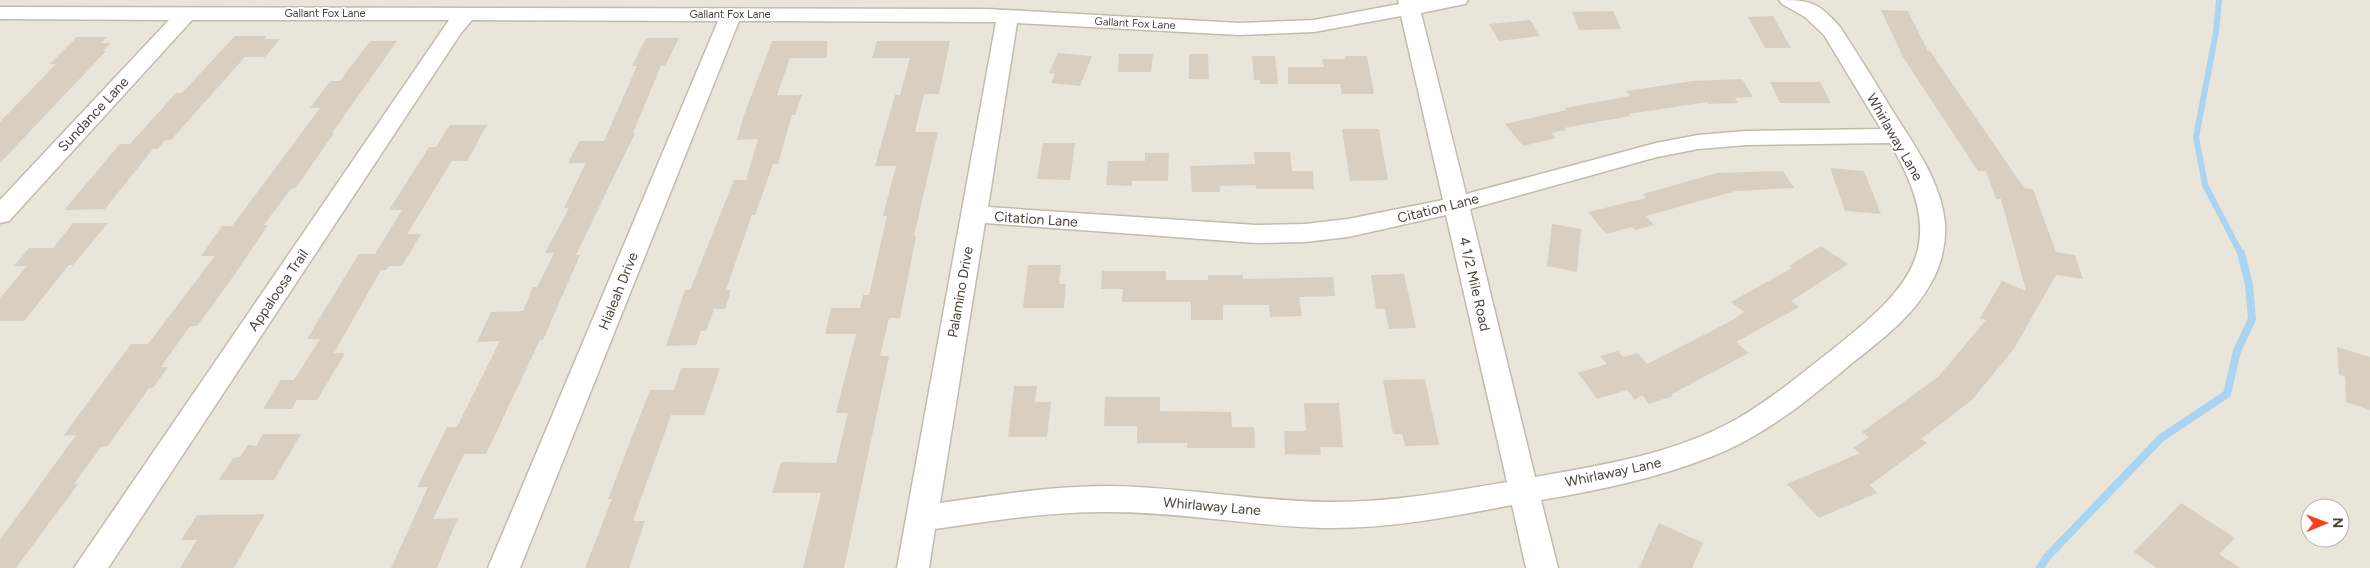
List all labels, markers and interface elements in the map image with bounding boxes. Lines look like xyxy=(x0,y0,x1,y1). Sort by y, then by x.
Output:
street label: Gallant Fox Lane xyxy=(284,7,366,20)
street label: Gallant Fox Lane xyxy=(689,8,771,21)
street label: Gallant Fox Lane xyxy=(1094,15,1176,32)
street label: Sundance Lane xyxy=(54,73,133,155)
street label: Whirlaway Lane xyxy=(1863,91,1927,184)
street label: Citation Lane xyxy=(1396,190,1481,227)
street label: Citation Lane xyxy=(994,208,1079,231)
street label: 4 1/2 Mile Road xyxy=(1455,235,1494,333)
street label: Palamino Drive xyxy=(944,245,977,339)
street label: Appaloosa Trail xyxy=(245,246,312,334)
street label: Hialeah Drive xyxy=(595,249,642,333)
street label: Whirlaway Lane xyxy=(1563,454,1663,491)
street label: Whirlaway Lane xyxy=(1162,494,1262,519)
north arrow xyxy=(2300,498,2350,548)
text: N xyxy=(2329,517,2346,528)

